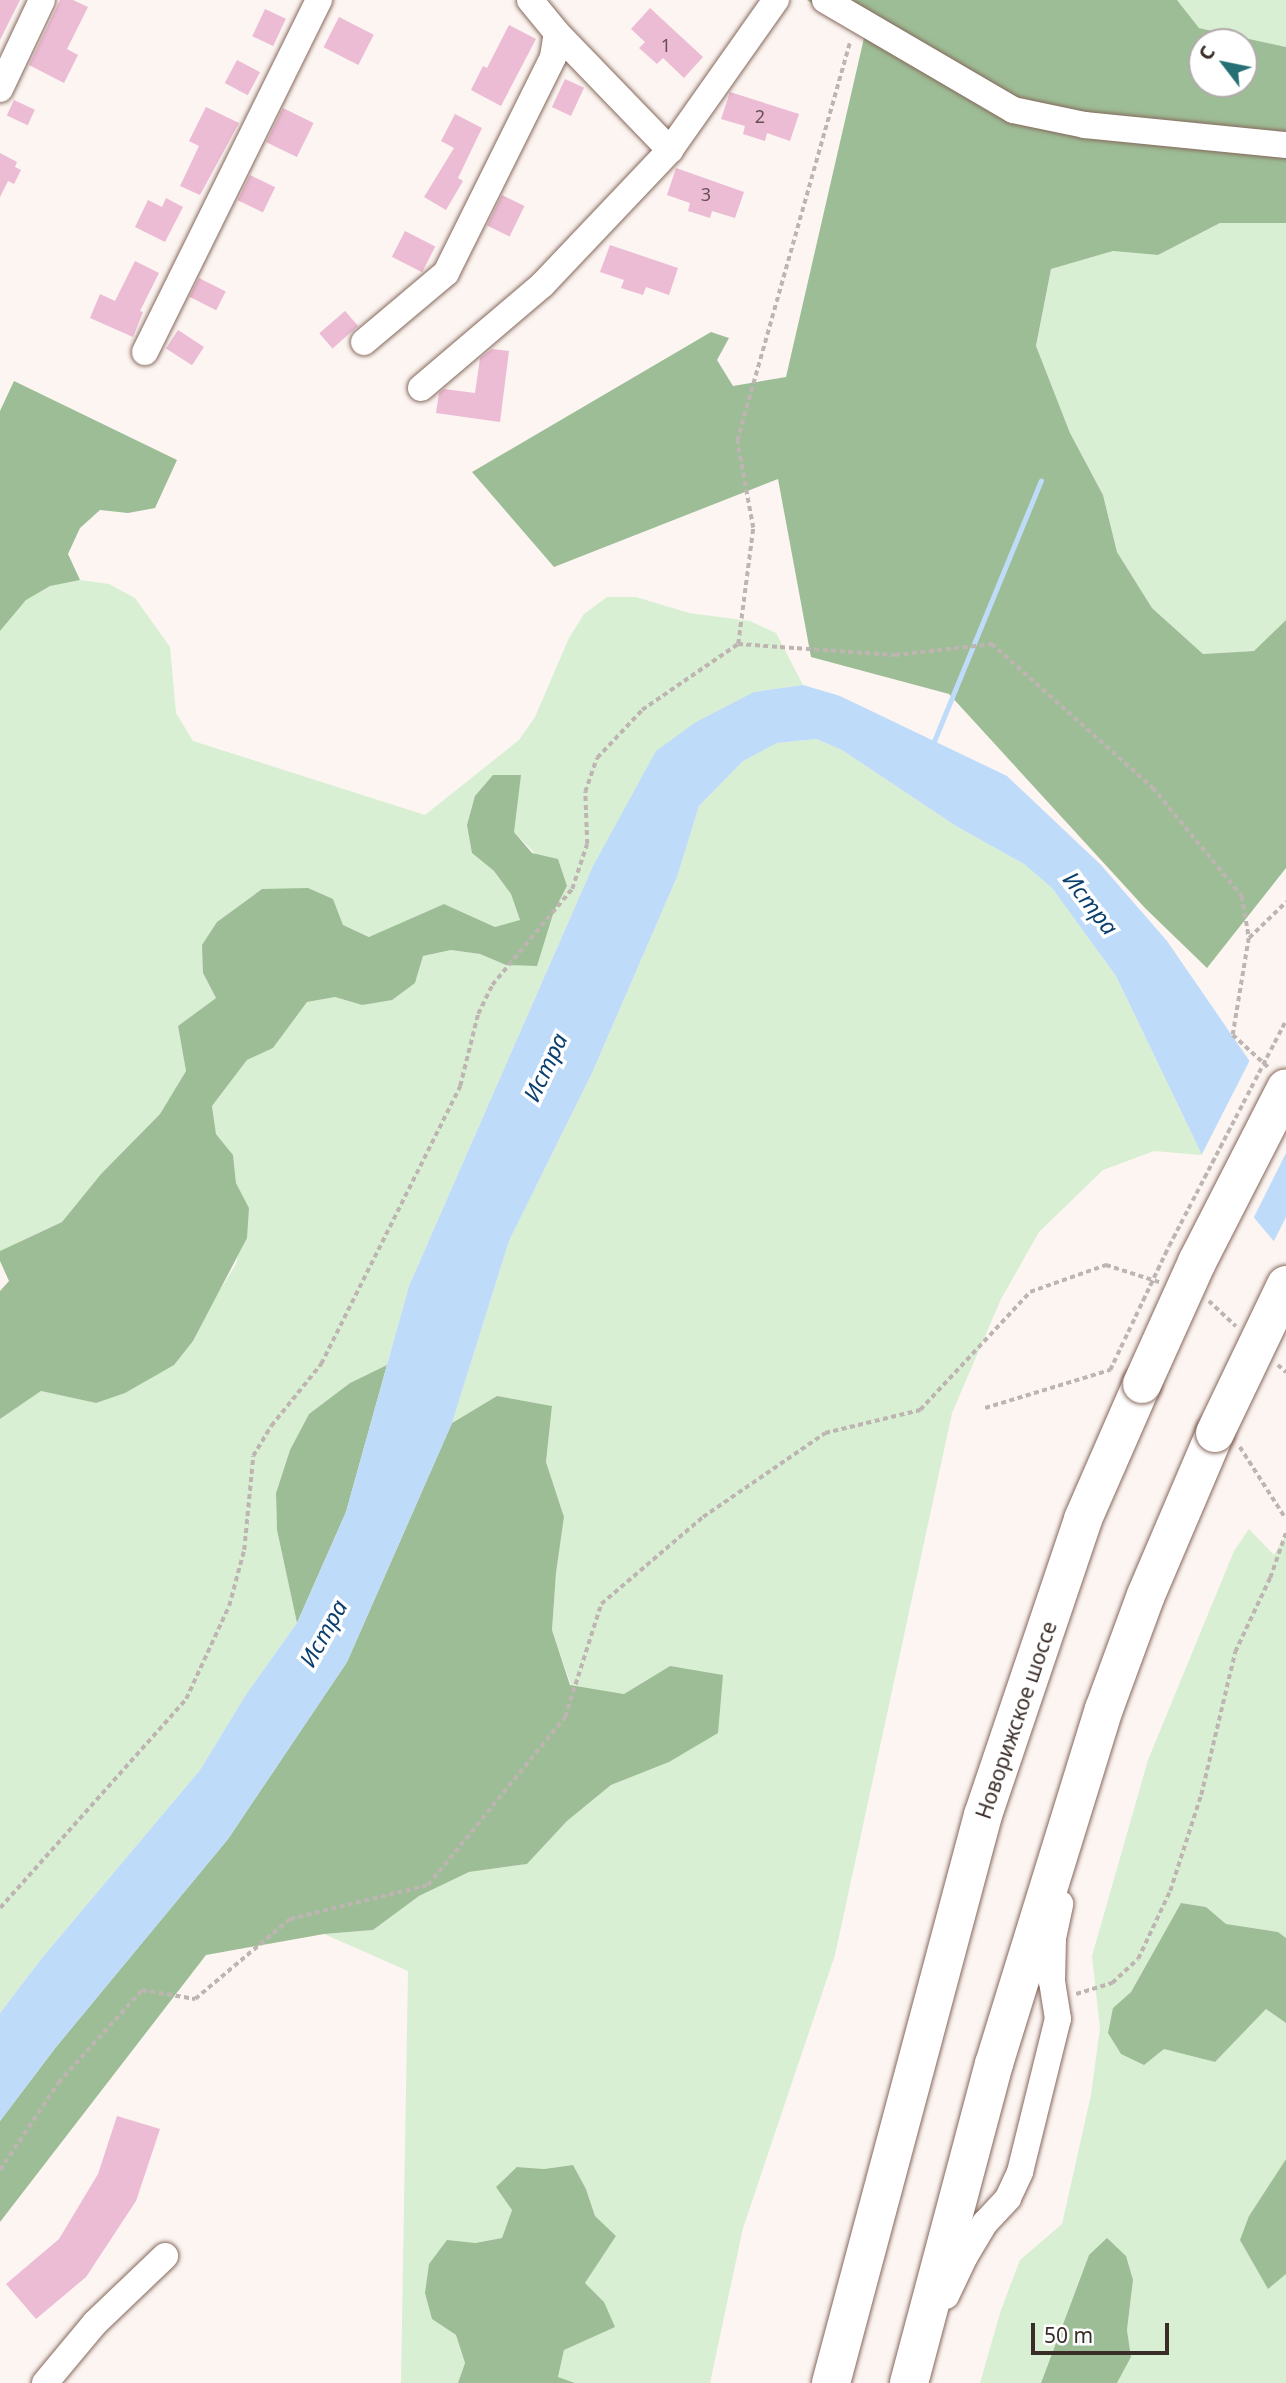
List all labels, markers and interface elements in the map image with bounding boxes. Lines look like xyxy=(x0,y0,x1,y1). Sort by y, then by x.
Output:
north arrow xyxy=(1188,28,1258,98)
house number: 1 xyxy=(661,34,671,56)
text: С xyxy=(1193,41,1221,65)
house number: 2 xyxy=(755,105,765,127)
house number: 3 xyxy=(701,183,711,205)
water label: Истра xyxy=(1058,866,1124,940)
water label: Истра xyxy=(517,1028,573,1106)
water label: Истра xyxy=(293,1595,353,1671)
street label: Новорижское шоссе xyxy=(970,1618,1062,1822)
scale bar xyxy=(1034,2310,1172,2354)
text: 50 m xyxy=(1044,2321,1093,2349)

